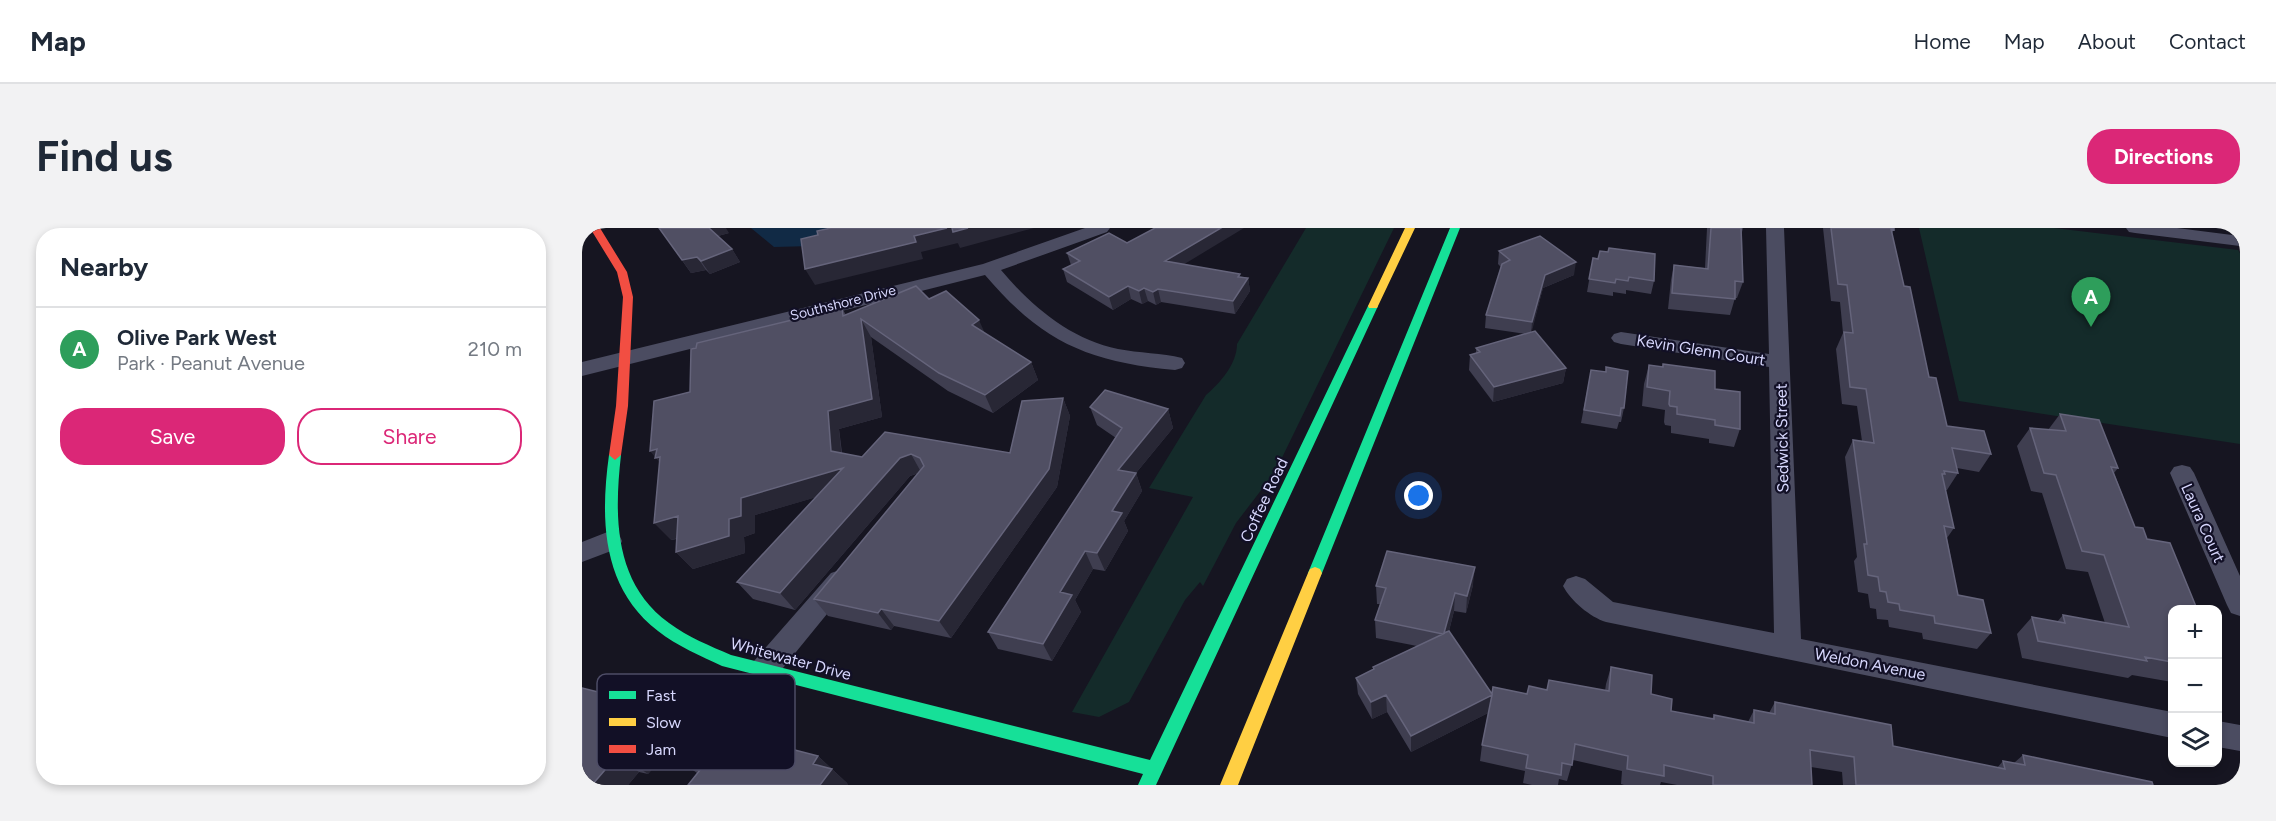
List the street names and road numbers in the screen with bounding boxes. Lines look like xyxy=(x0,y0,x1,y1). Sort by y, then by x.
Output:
street label: Southshore Drive xyxy=(788,282,898,324)
street label: Kevin Glenn Court xyxy=(1635,330,1767,370)
street label: Sedwick Street xyxy=(1772,383,1792,493)
street label: Coffee Road xyxy=(1236,455,1292,545)
street label: Laura Court xyxy=(2177,481,2229,565)
street label: Whitewater Drive xyxy=(729,634,854,684)
street label: Weldon Avenue xyxy=(1813,644,1927,684)

